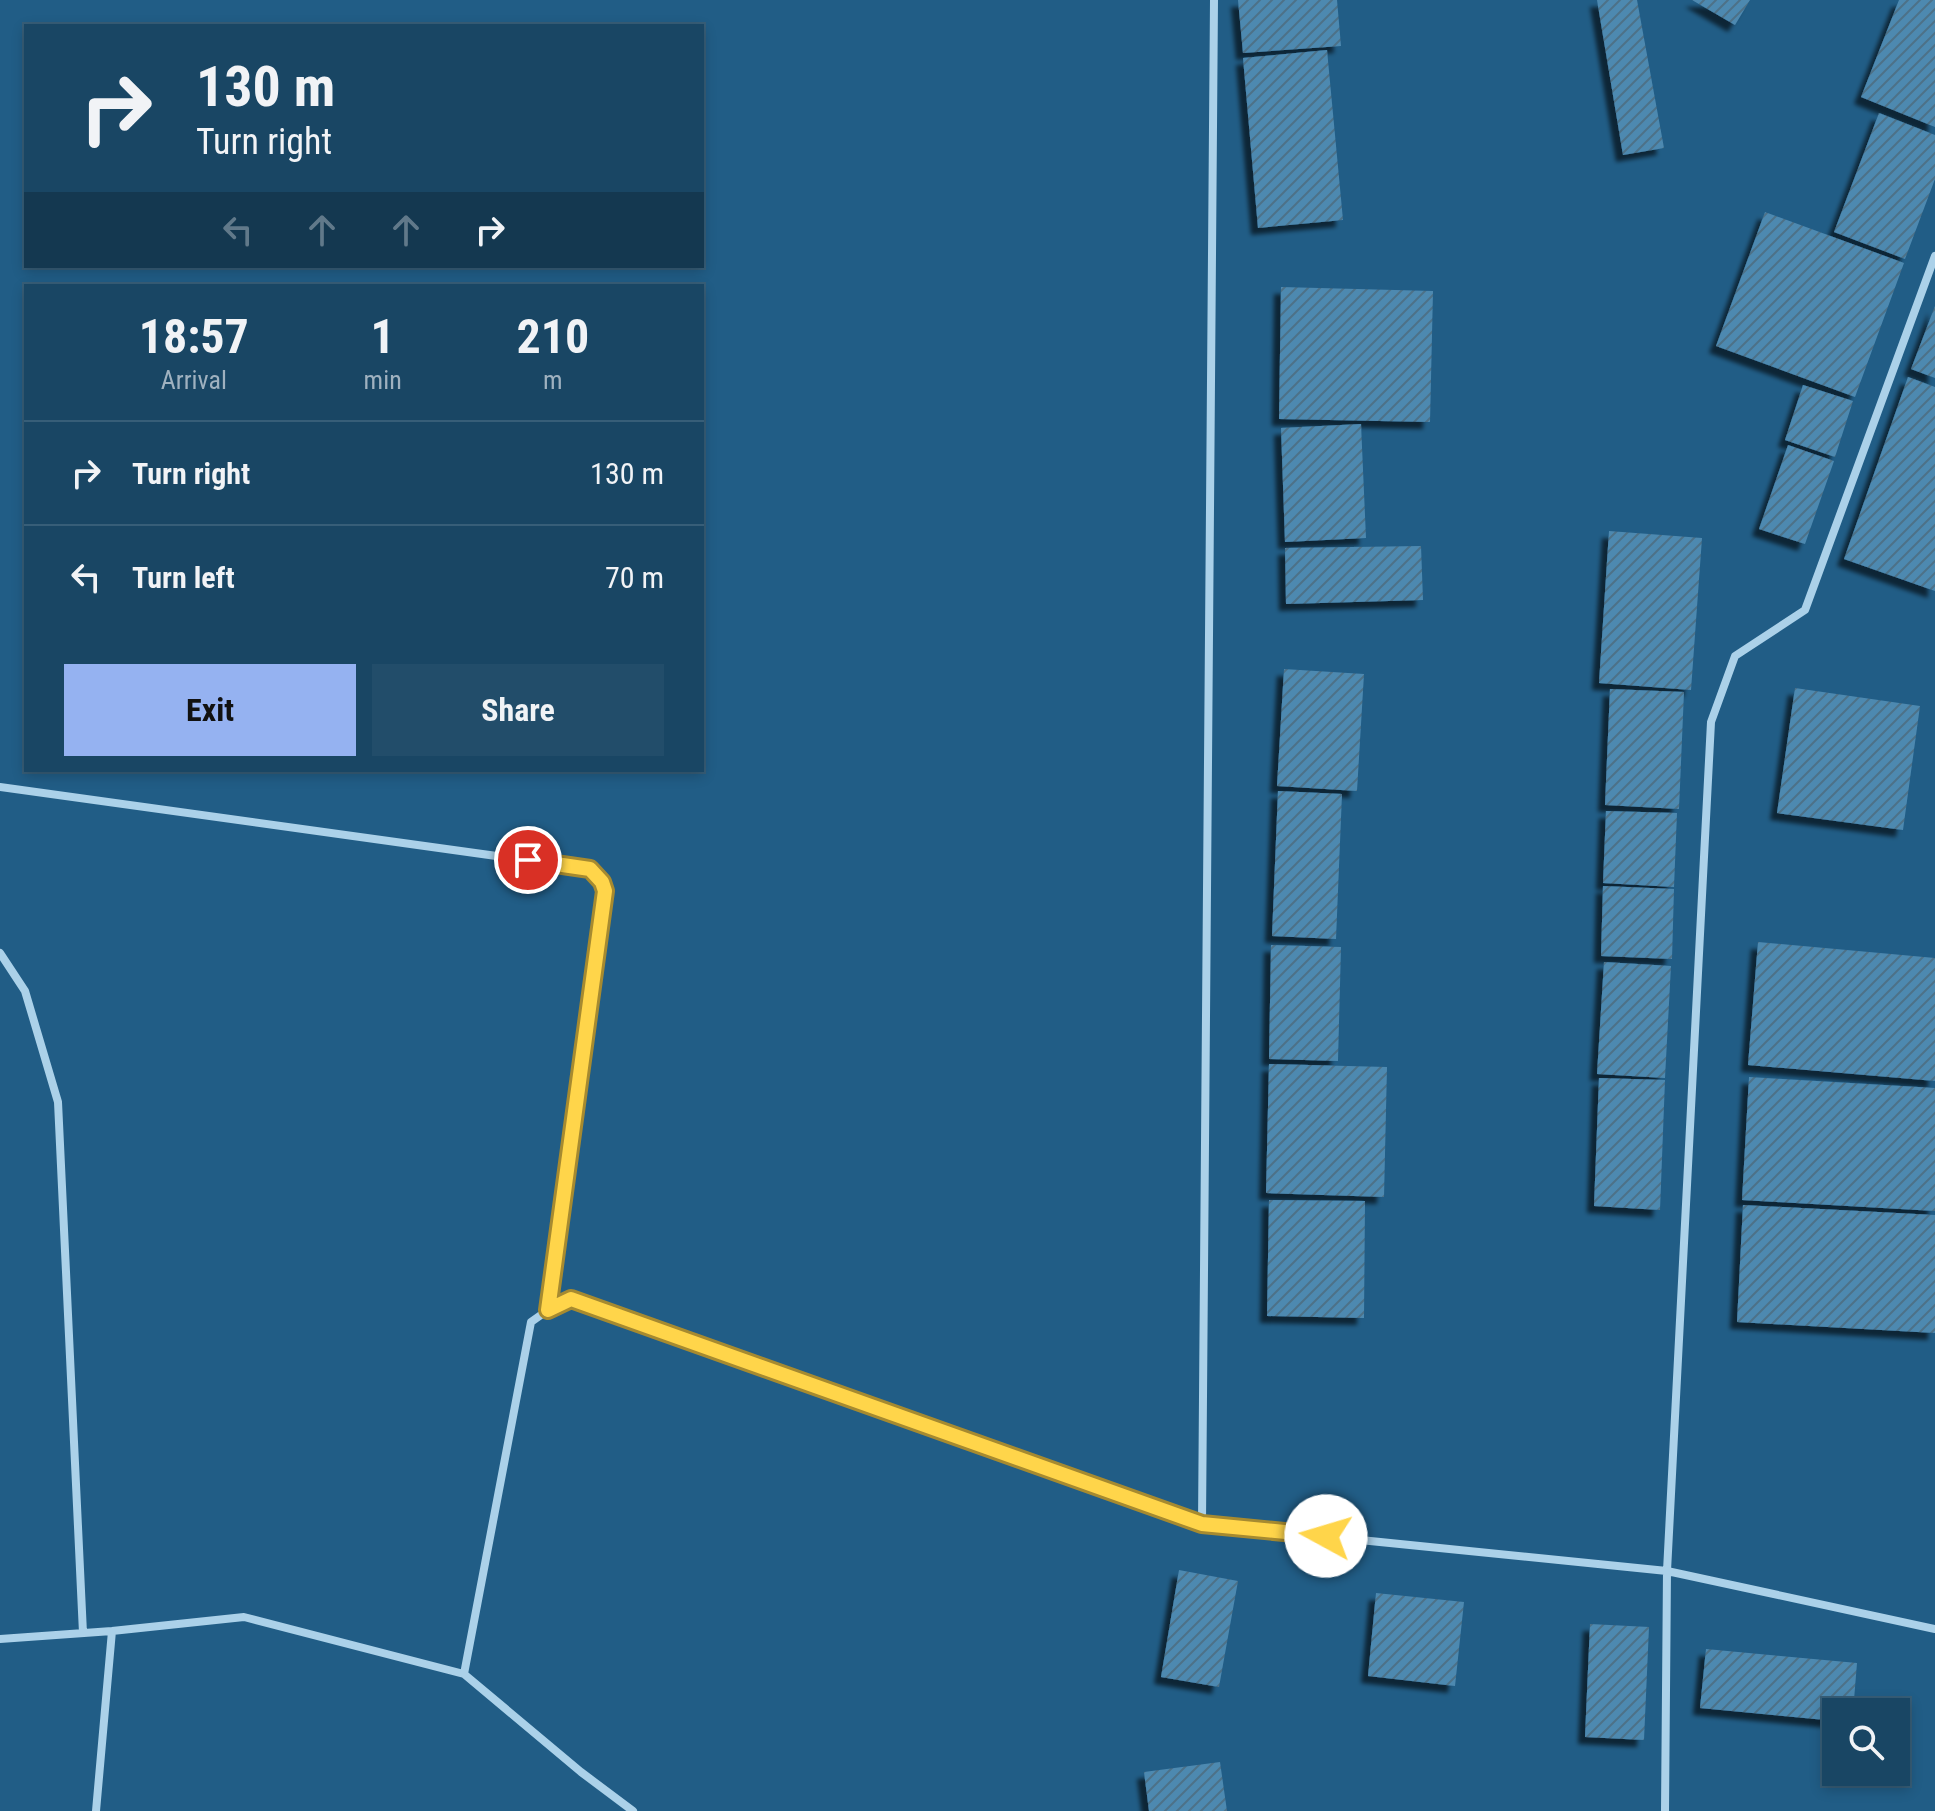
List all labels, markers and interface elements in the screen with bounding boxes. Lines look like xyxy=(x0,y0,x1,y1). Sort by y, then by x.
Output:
text: 130 m xyxy=(196,54,335,120)
icon: right xyxy=(64,56,168,160)
text: Turn right xyxy=(196,121,332,163)
icon: left xyxy=(216,208,260,252)
icon: ahead xyxy=(300,208,344,252)
icon: ahead xyxy=(384,208,428,252)
icon: right xyxy=(468,208,512,252)
text: 18:57 xyxy=(139,308,249,365)
text: 1 xyxy=(371,308,395,365)
text: 210 xyxy=(516,308,589,365)
text: Arrival xyxy=(161,365,227,395)
text: min xyxy=(364,365,402,395)
text: m xyxy=(543,365,563,395)
icon: right xyxy=(64,451,108,495)
text: Turn right xyxy=(132,456,250,491)
text: 130 m xyxy=(590,456,664,491)
icon: left xyxy=(64,555,108,599)
text: Turn left xyxy=(132,560,235,595)
text: 70 m xyxy=(605,560,664,595)
button: Exit xyxy=(64,664,356,756)
button: Share xyxy=(372,664,664,756)
pin xyxy=(494,826,562,894)
icon: arrive xyxy=(506,838,550,882)
position arrow xyxy=(1284,1494,1368,1578)
map controls xyxy=(1822,1698,1910,1786)
button: search xyxy=(1822,1698,1910,1786)

